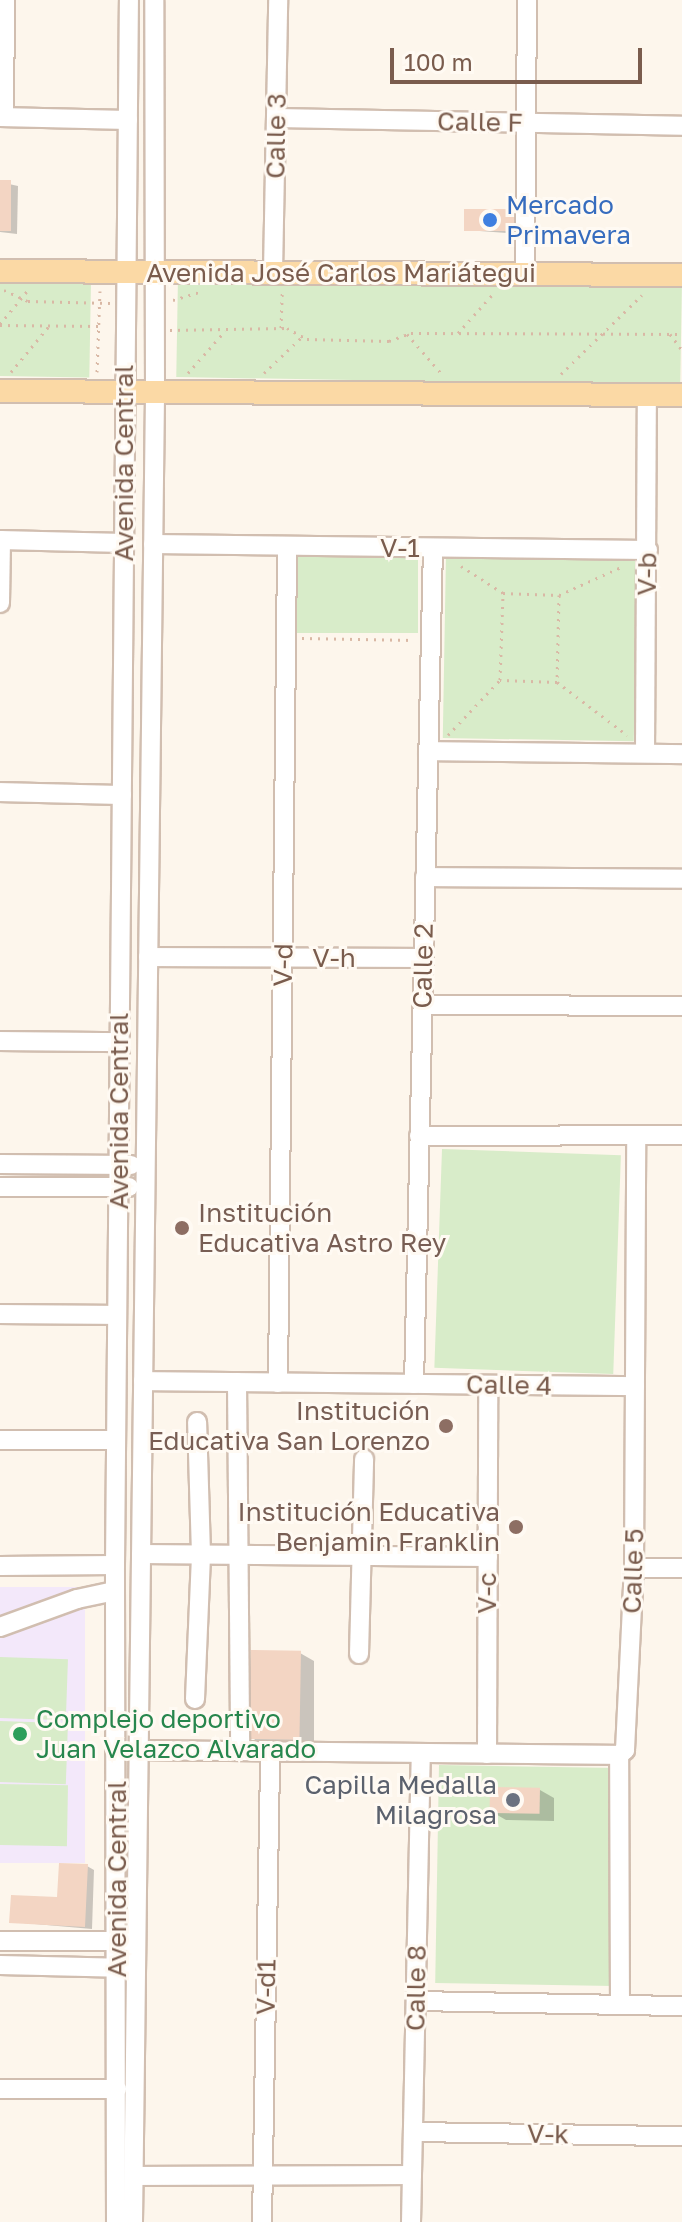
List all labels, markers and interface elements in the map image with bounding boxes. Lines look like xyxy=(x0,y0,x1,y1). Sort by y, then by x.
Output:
scale bar xyxy=(394,32,646,82)
text: 100 m xyxy=(404,47,473,76)
street label: Calle 3 xyxy=(260,93,292,179)
street label: Calle F xyxy=(437,106,523,138)
place label: Mercado Primavera xyxy=(506,189,631,250)
marker: Mercado Primavera xyxy=(481,211,499,229)
street label: Avenida José Carlos Mariátegui xyxy=(146,257,536,289)
street label: Avenida Central xyxy=(108,365,140,561)
street label: V-1 xyxy=(380,532,420,564)
street label: V-b xyxy=(631,552,663,596)
street label: Calle 2 xyxy=(407,923,439,1009)
street label: V-h xyxy=(312,942,356,974)
street label: V-d xyxy=(267,943,299,987)
street label: Avenida Central xyxy=(103,1013,135,1209)
place label: Institución Educativa Astro Rey xyxy=(198,1197,446,1258)
marker: Institución Educativa Astro Rey xyxy=(173,1219,191,1237)
street label: Calle 4 xyxy=(466,1369,552,1401)
place label: Institución Educativa San Lorenzo xyxy=(148,1395,430,1456)
marker: Institución Educativa San Lorenzo xyxy=(437,1417,455,1435)
place label: Institución Educativa Benjamin Franklin xyxy=(238,1496,500,1558)
marker: Institución Educativa Benjamin Franklin xyxy=(507,1518,525,1536)
street label: Calle 5 xyxy=(616,1528,650,1614)
street label: V-c xyxy=(471,1572,503,1614)
place label: Complejo deportivo Juan Velazco Alvarado xyxy=(36,1703,316,1764)
marker: Complejo deportivo Juan Velazco Alvarado xyxy=(11,1725,29,1743)
place label: Capilla Medalla Milagrosa xyxy=(304,1769,497,1830)
street label: Avenida Central xyxy=(101,1781,133,1977)
marker: Capilla Medalla Milagrosa xyxy=(504,1791,522,1809)
street label: Calle 8 xyxy=(400,1945,432,2031)
street label: V-d1 xyxy=(250,1959,282,2015)
street label: V-k xyxy=(527,2118,569,2150)

